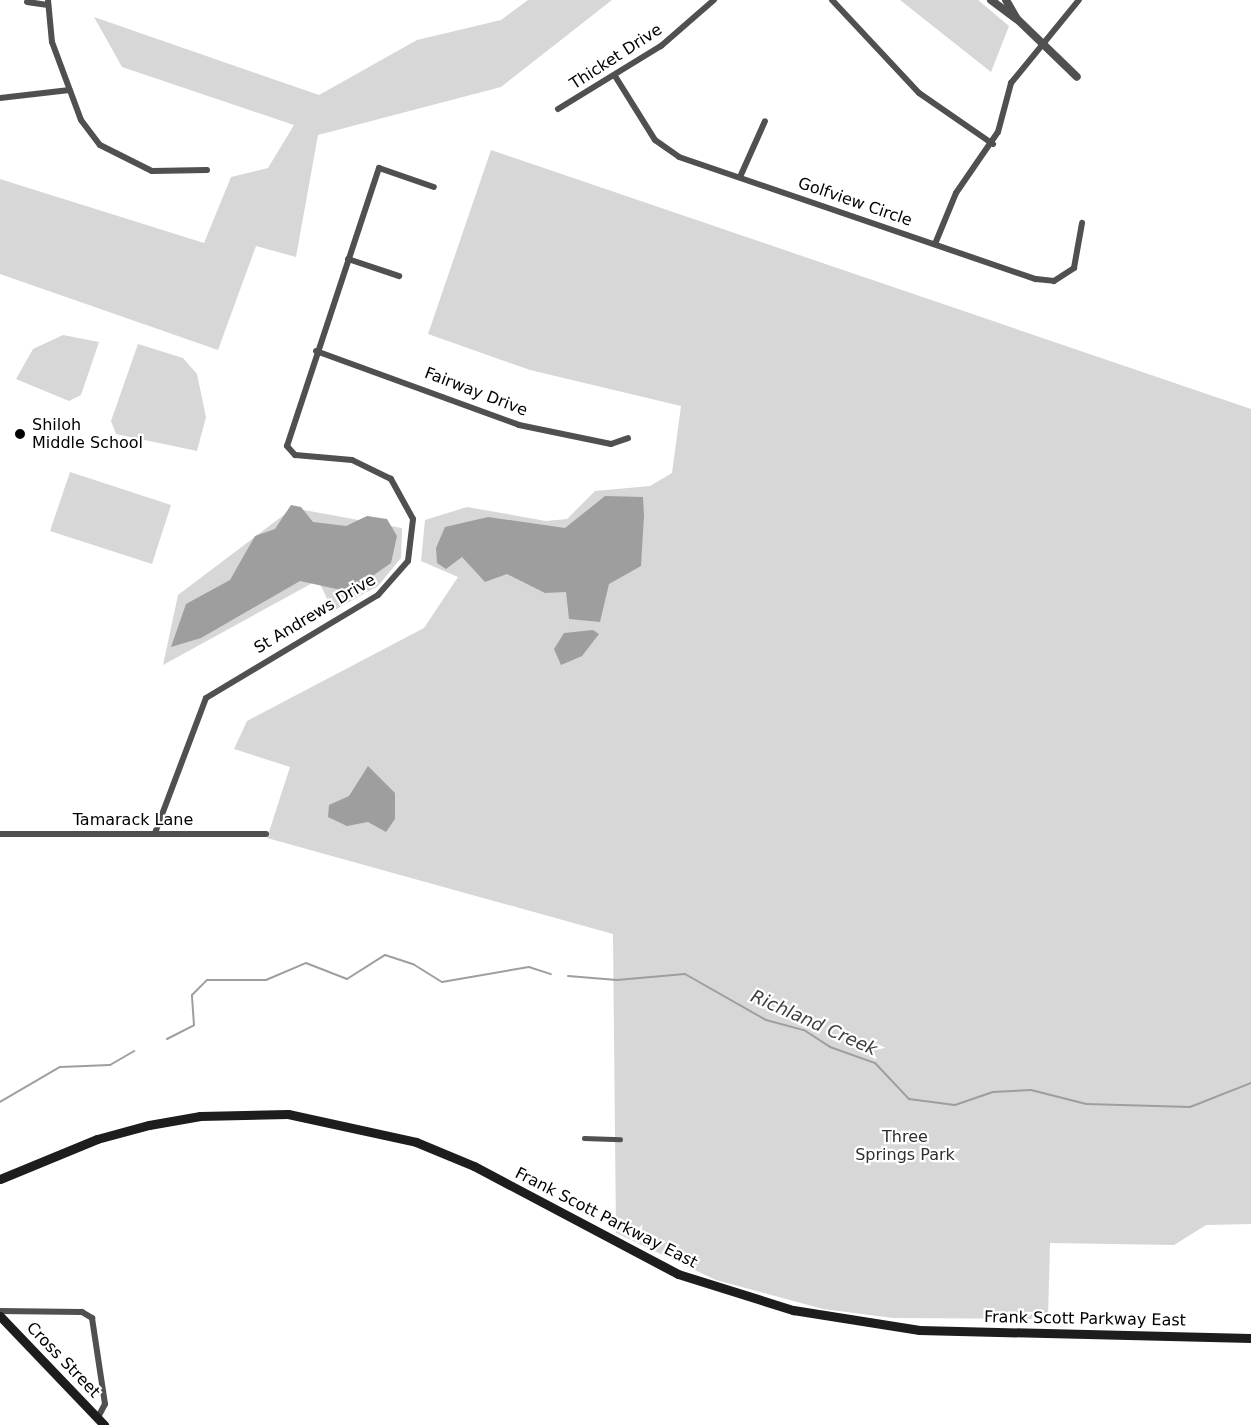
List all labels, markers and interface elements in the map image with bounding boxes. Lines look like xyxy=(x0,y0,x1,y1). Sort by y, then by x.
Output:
street label: Thicket Drive xyxy=(566,20,666,94)
street label: Golfview Circle xyxy=(796,174,914,230)
street label: Fairway Drive xyxy=(422,364,530,420)
place label: Shiloh Middle School xyxy=(32,415,143,453)
marker: Shiloh Middle School xyxy=(13,427,27,441)
street label: St Andrews Drive xyxy=(251,570,379,658)
street label: Tamarack Lane xyxy=(73,810,193,830)
water label: Richland Creek xyxy=(748,985,880,1061)
park label: Three Springs Park xyxy=(855,1127,955,1165)
street label: Frank Scott Parkway East xyxy=(512,1164,700,1272)
street label: Frank Scott Parkway East xyxy=(984,1308,1186,1330)
street label: Cross Street xyxy=(22,1318,104,1402)

